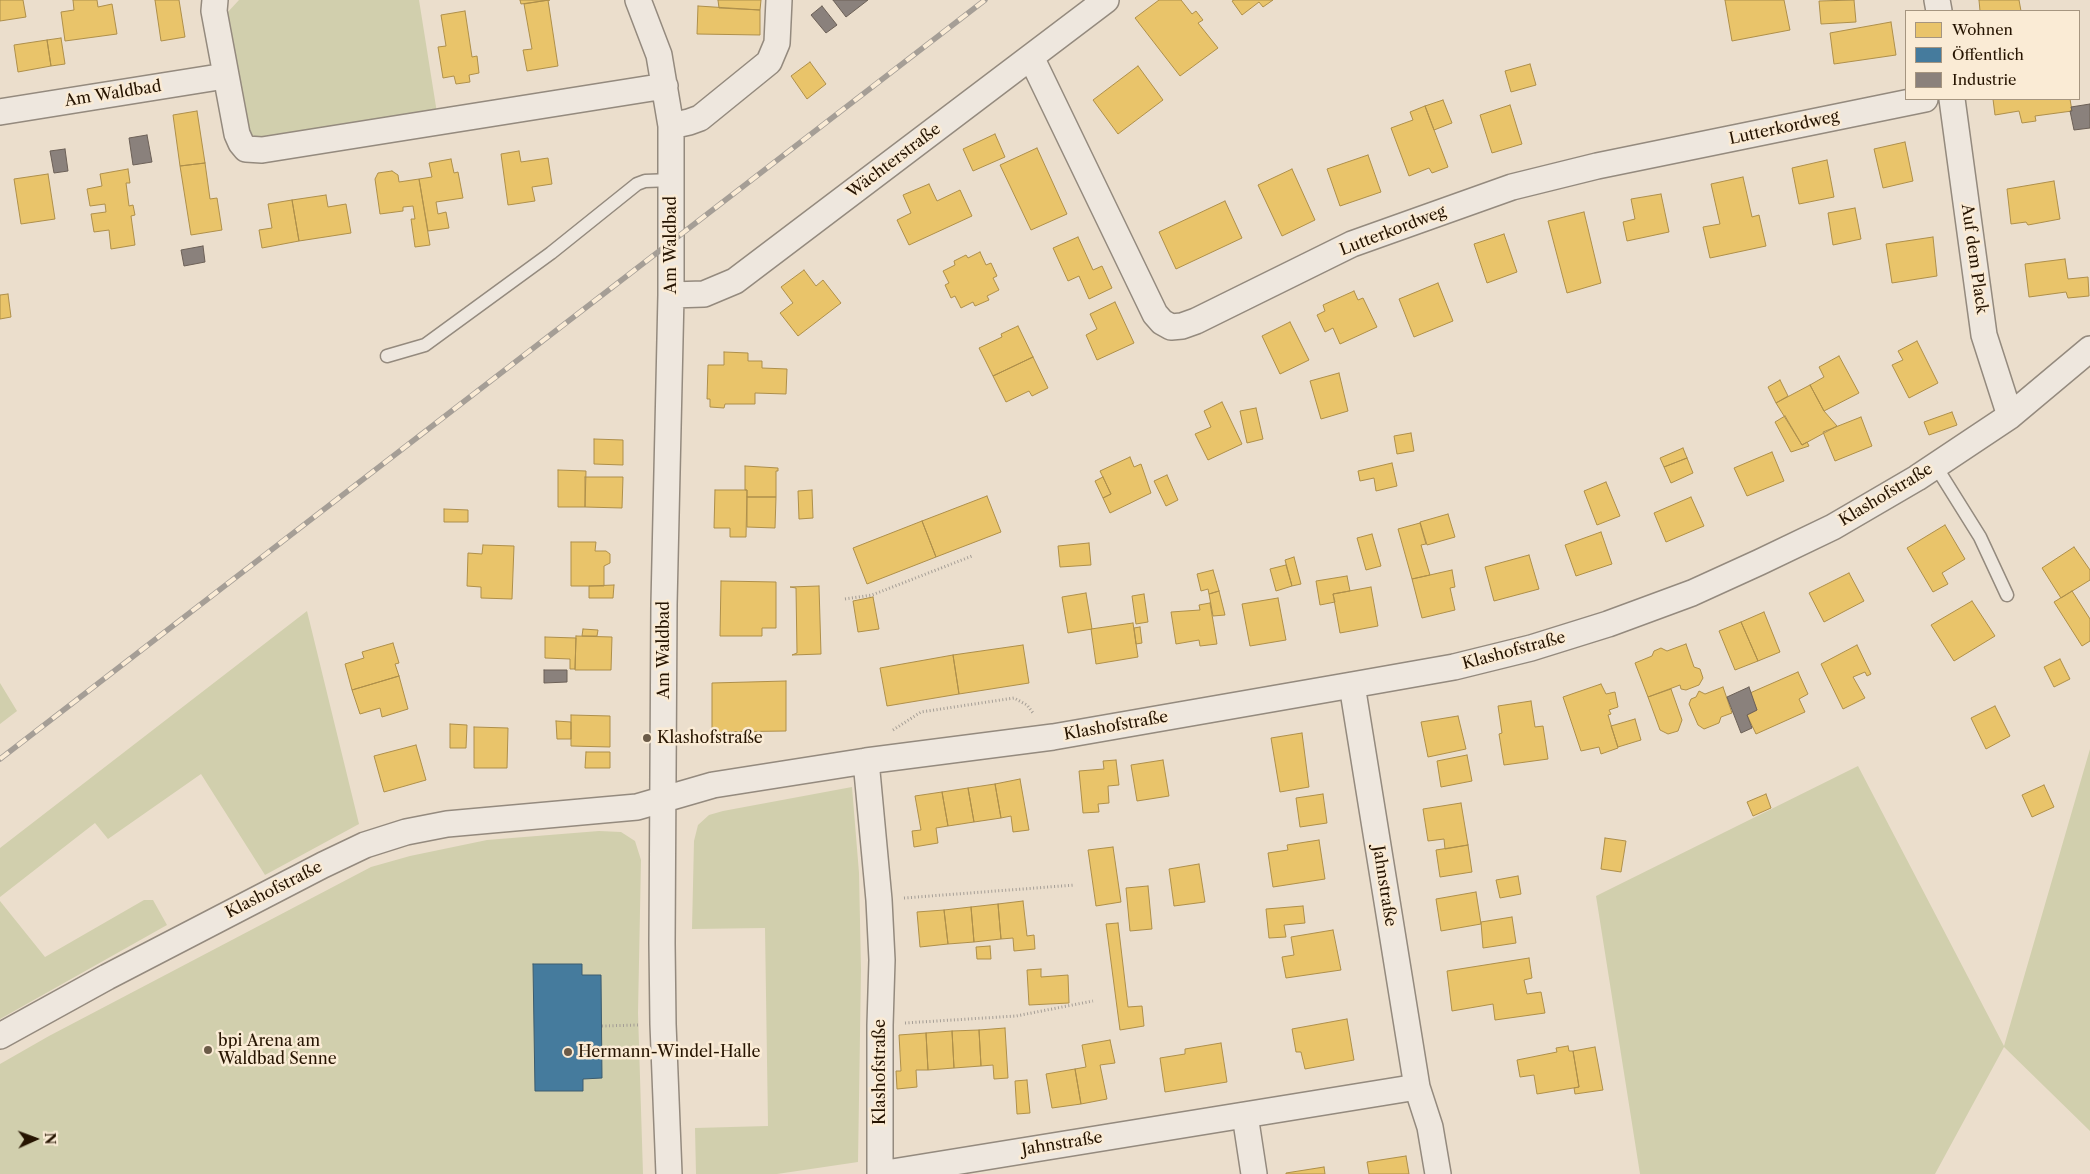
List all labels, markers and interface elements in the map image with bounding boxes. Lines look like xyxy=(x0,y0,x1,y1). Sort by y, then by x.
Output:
legend xyxy=(1905,10,2080,100)
text: Wohnen xyxy=(1952,20,2013,39)
text: Öffentlich xyxy=(1952,45,2024,64)
text: Industrie xyxy=(1952,70,2016,89)
street label: Am Waldbad xyxy=(63,77,163,111)
street label: Lutterkordweg xyxy=(1727,107,1841,149)
street label: Wächterstraße xyxy=(843,120,945,202)
street label: Am Waldbad xyxy=(661,196,681,294)
street label: Lutterkordweg xyxy=(1337,202,1449,260)
street label: Auf dem Plack xyxy=(1957,203,1991,315)
street label: Klashofstraße xyxy=(1836,460,1936,530)
street label: Am Waldbad xyxy=(654,601,674,699)
street label: Klashofstraße xyxy=(1460,628,1568,674)
street label: Klashofstraße xyxy=(1062,707,1170,745)
place label: Klashofstraße xyxy=(657,728,763,748)
marker: Klashofstraße xyxy=(641,732,653,744)
street label: Jahnstraße xyxy=(1368,844,1400,928)
street label: Klashofstraße xyxy=(223,857,325,923)
street label: Klashofstraße xyxy=(870,1019,890,1125)
place label: bpi Arena am Waldbad Senne xyxy=(218,1031,337,1069)
place label: Hermann-Windel-Halle xyxy=(578,1042,760,1062)
marker: bpi Arena am Waldbad Senne xyxy=(202,1044,214,1056)
marker: Hermann-Windel-Halle xyxy=(562,1046,574,1058)
north arrow xyxy=(10,1114,60,1164)
street label: Jahnstraße xyxy=(1020,1128,1104,1160)
text: N xyxy=(41,1132,59,1145)

